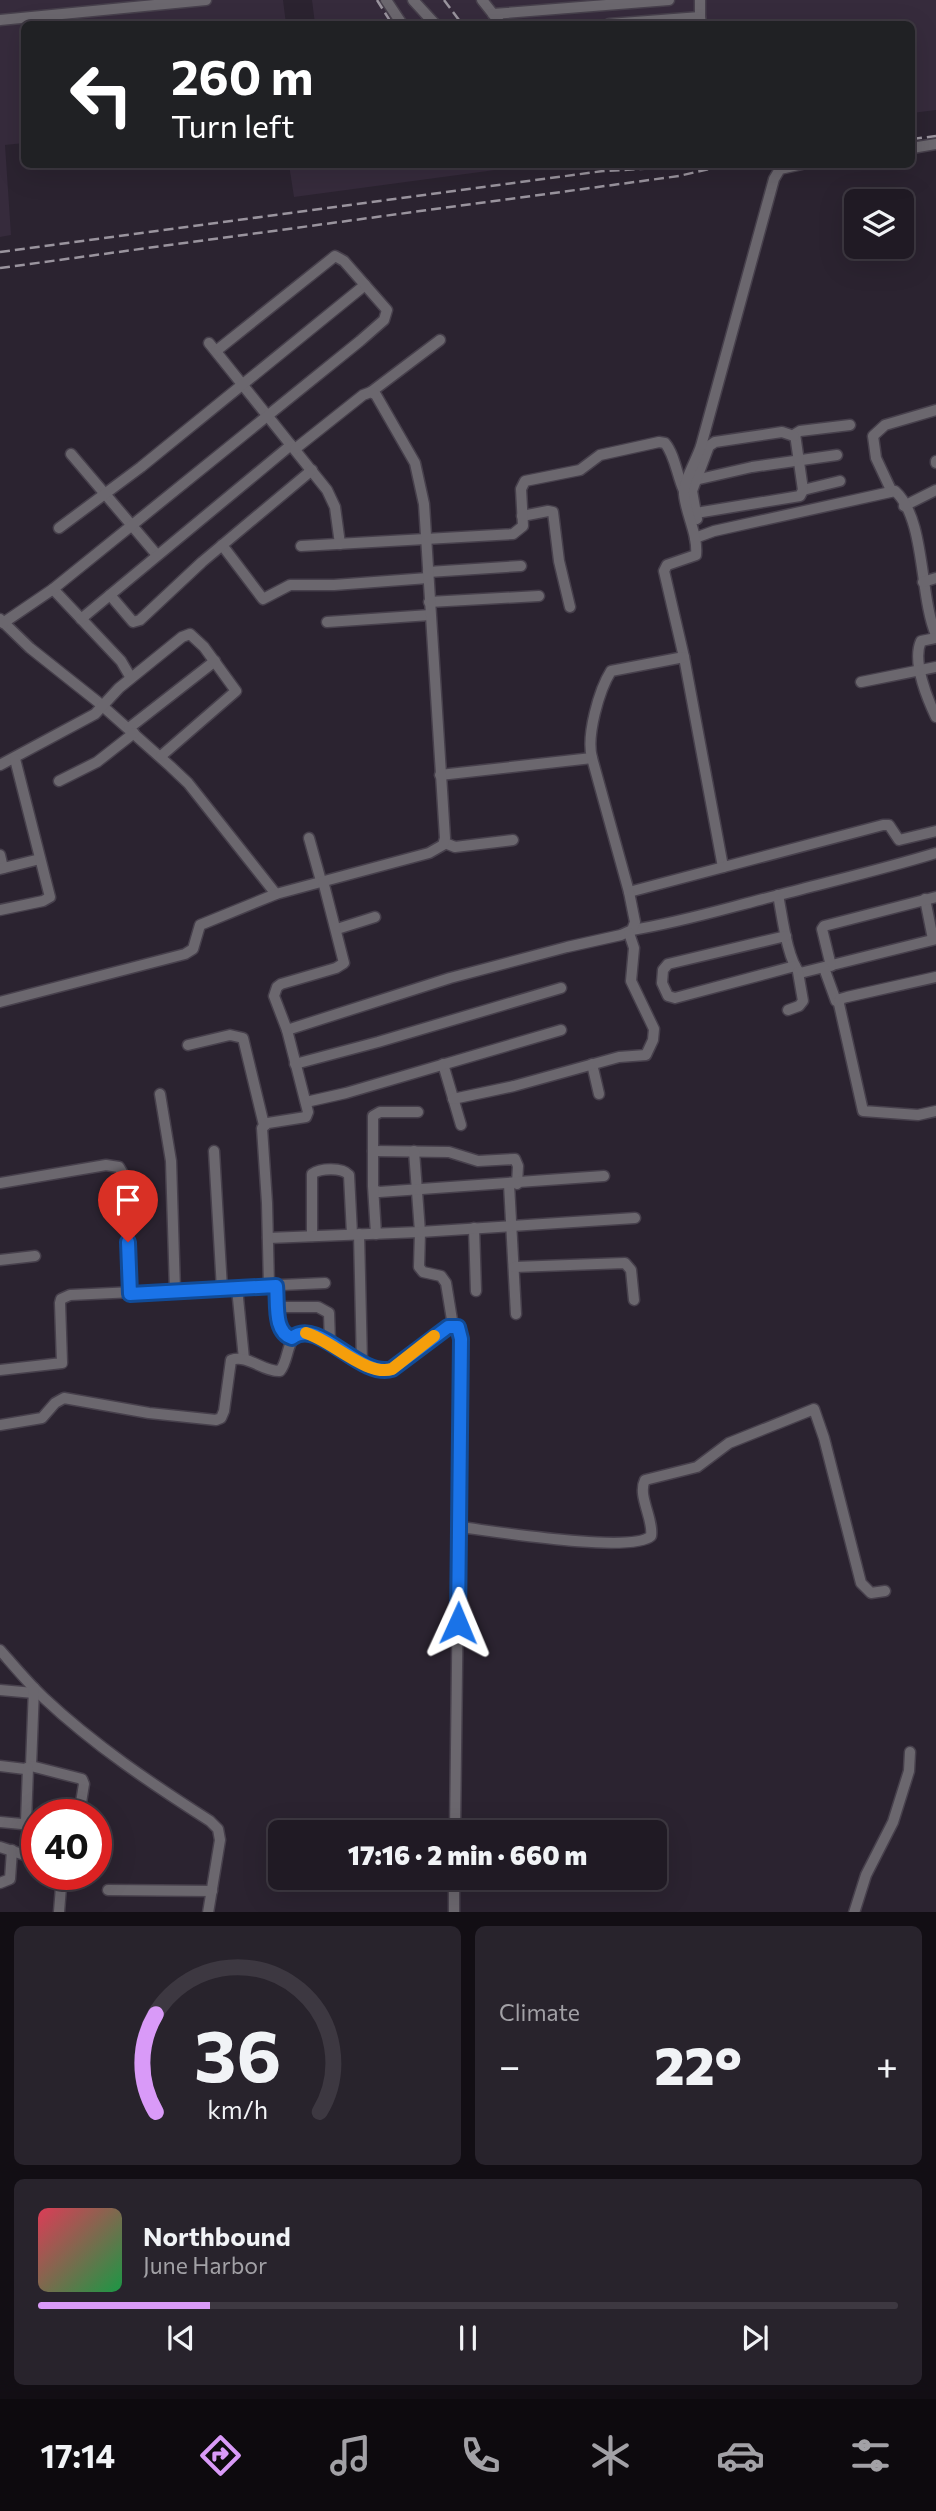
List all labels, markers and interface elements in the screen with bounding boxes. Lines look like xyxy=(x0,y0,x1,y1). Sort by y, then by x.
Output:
text: 260 m xyxy=(171,45,313,105)
icon: left xyxy=(56,49,147,140)
text: Turn left xyxy=(171,105,295,145)
map controls xyxy=(844,189,914,259)
button: layers xyxy=(844,189,914,259)
pin xyxy=(98,1170,158,1242)
icon: arrive xyxy=(109,1181,147,1219)
position arrow xyxy=(421,1586,495,1660)
speed limit sign: 40 xyxy=(21,1799,112,1890)
text: 17:16 · 2 min · 660 m xyxy=(348,1839,587,1870)
text: Climate xyxy=(499,1998,580,2026)
text: 36 xyxy=(194,2008,281,2097)
text: 22° xyxy=(654,2032,742,2096)
text: − xyxy=(499,2041,521,2088)
text: + xyxy=(876,2041,898,2088)
text: km/h xyxy=(207,2093,268,2123)
text: Northbound xyxy=(143,2220,291,2251)
text: June Harbor xyxy=(143,2251,267,2279)
icon: previous xyxy=(162,2319,200,2357)
icon: pause xyxy=(449,2319,487,2357)
icon: next xyxy=(736,2319,774,2357)
icon: directions xyxy=(196,2431,245,2480)
icon: music xyxy=(326,2431,375,2480)
icon: phone xyxy=(456,2431,505,2480)
icon: climate xyxy=(586,2431,635,2480)
icon: car xyxy=(716,2431,765,2480)
icon: filters xyxy=(846,2431,895,2480)
text: 17:14 xyxy=(41,2435,115,2475)

